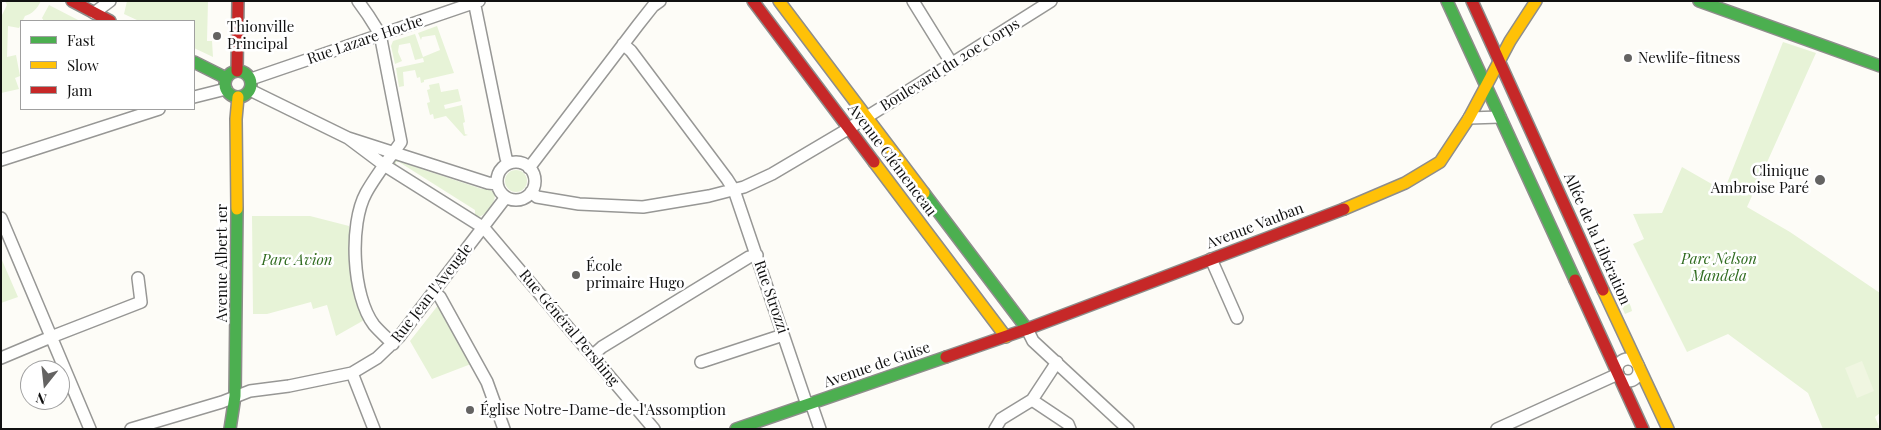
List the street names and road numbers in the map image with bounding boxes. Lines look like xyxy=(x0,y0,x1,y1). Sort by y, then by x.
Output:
street label: Rue Lazare Hoche xyxy=(305,12,425,68)
street label: Boulevard du 20e Corps xyxy=(877,15,1023,115)
street label: Avenue Clémenceau xyxy=(844,100,940,220)
street label: Allée de la Libération xyxy=(1560,170,1634,308)
street label: Avenue Vauban xyxy=(1204,199,1306,253)
street label: Avenue Albert 1er xyxy=(213,204,231,322)
street label: Rue Jean l'Aveugle xyxy=(388,240,476,346)
street label: Rue Strozzi xyxy=(750,258,792,336)
street label: Rue Général Pershing xyxy=(515,266,623,390)
street label: Avenue de Guise xyxy=(821,338,933,392)

